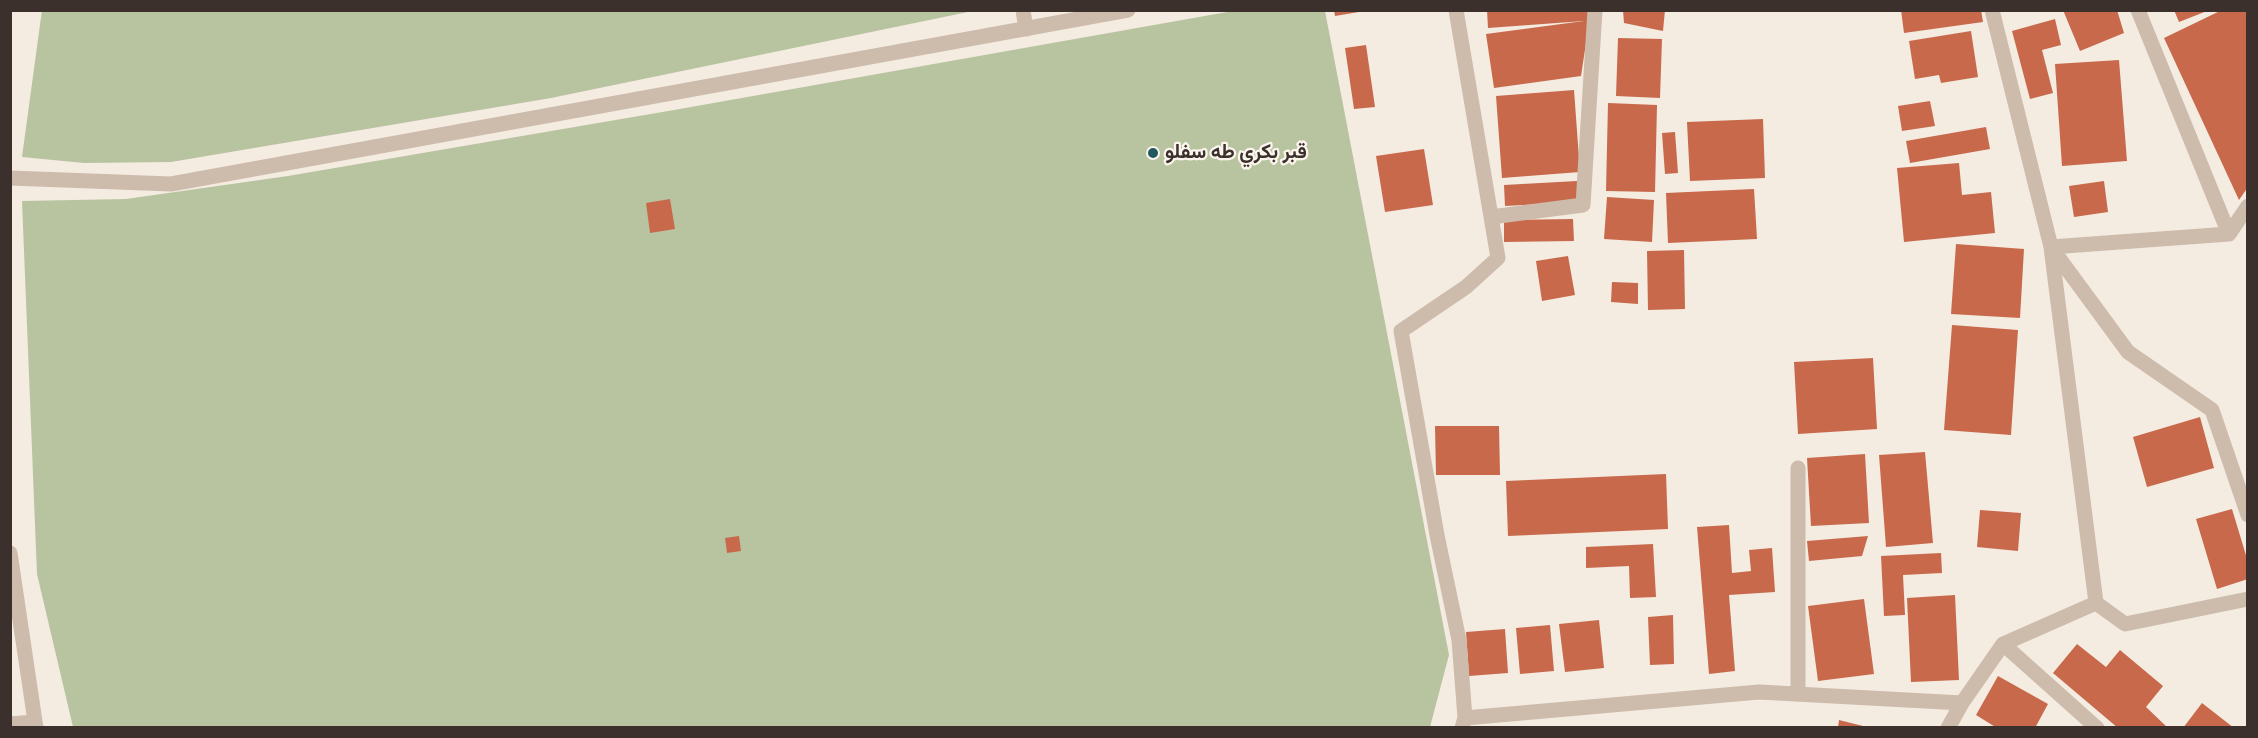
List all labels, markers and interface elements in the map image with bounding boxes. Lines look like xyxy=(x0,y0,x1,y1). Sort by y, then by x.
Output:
place label: قبر بكري طه سفلو xyxy=(1165,141,1307,165)
marker: قبر بكري طه سفلو xyxy=(1146,146,1160,160)

